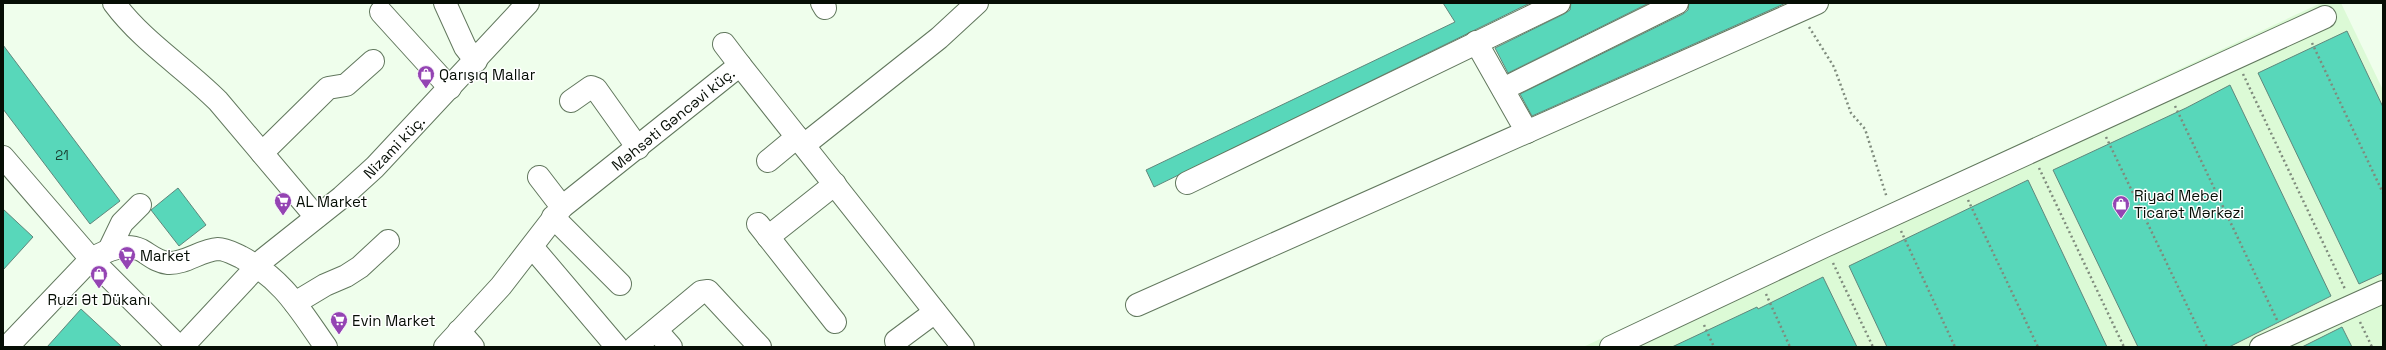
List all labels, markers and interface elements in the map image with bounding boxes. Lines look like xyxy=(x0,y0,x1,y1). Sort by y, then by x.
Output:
street label: Məhsəti Gəncəvi küç. xyxy=(608,63,738,175)
shop icon: Qarışıq Mallar xyxy=(416,64,436,89)
place label: Qarışıq Mallar xyxy=(439,65,536,84)
street label: Nizami küç. xyxy=(359,111,429,183)
house number: 21 xyxy=(55,147,69,164)
place label: Riyad Mebel Ticarət Mərkəzi xyxy=(2134,186,2244,222)
supermarket icon: AL Market xyxy=(273,191,293,216)
place label: AL Market xyxy=(296,192,368,211)
shop icon: Riyad Mebel Ticarət Mərkəzi xyxy=(2111,194,2131,219)
supermarket icon: Market xyxy=(117,245,137,270)
place label: Market xyxy=(140,246,191,265)
shop icon: Ruzi Ət Dükanı xyxy=(89,264,109,289)
place label: Ruzi Ət Dükanı xyxy=(48,290,151,309)
supermarket icon: Evin Market xyxy=(329,310,349,335)
place label: Evin Market xyxy=(352,311,436,330)

